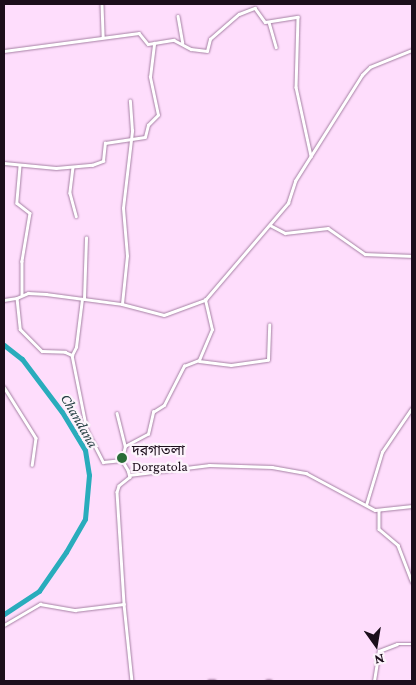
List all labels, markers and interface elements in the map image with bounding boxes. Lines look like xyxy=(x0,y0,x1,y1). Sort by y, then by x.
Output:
water label: Chandana xyxy=(56,391,102,451)
place label: দরগাতলা Dorgatola xyxy=(132,442,188,474)
marker: দরগাতলা Dorgatola xyxy=(116,452,128,464)
north arrow xyxy=(351,620,401,670)
text: N xyxy=(373,651,386,668)

